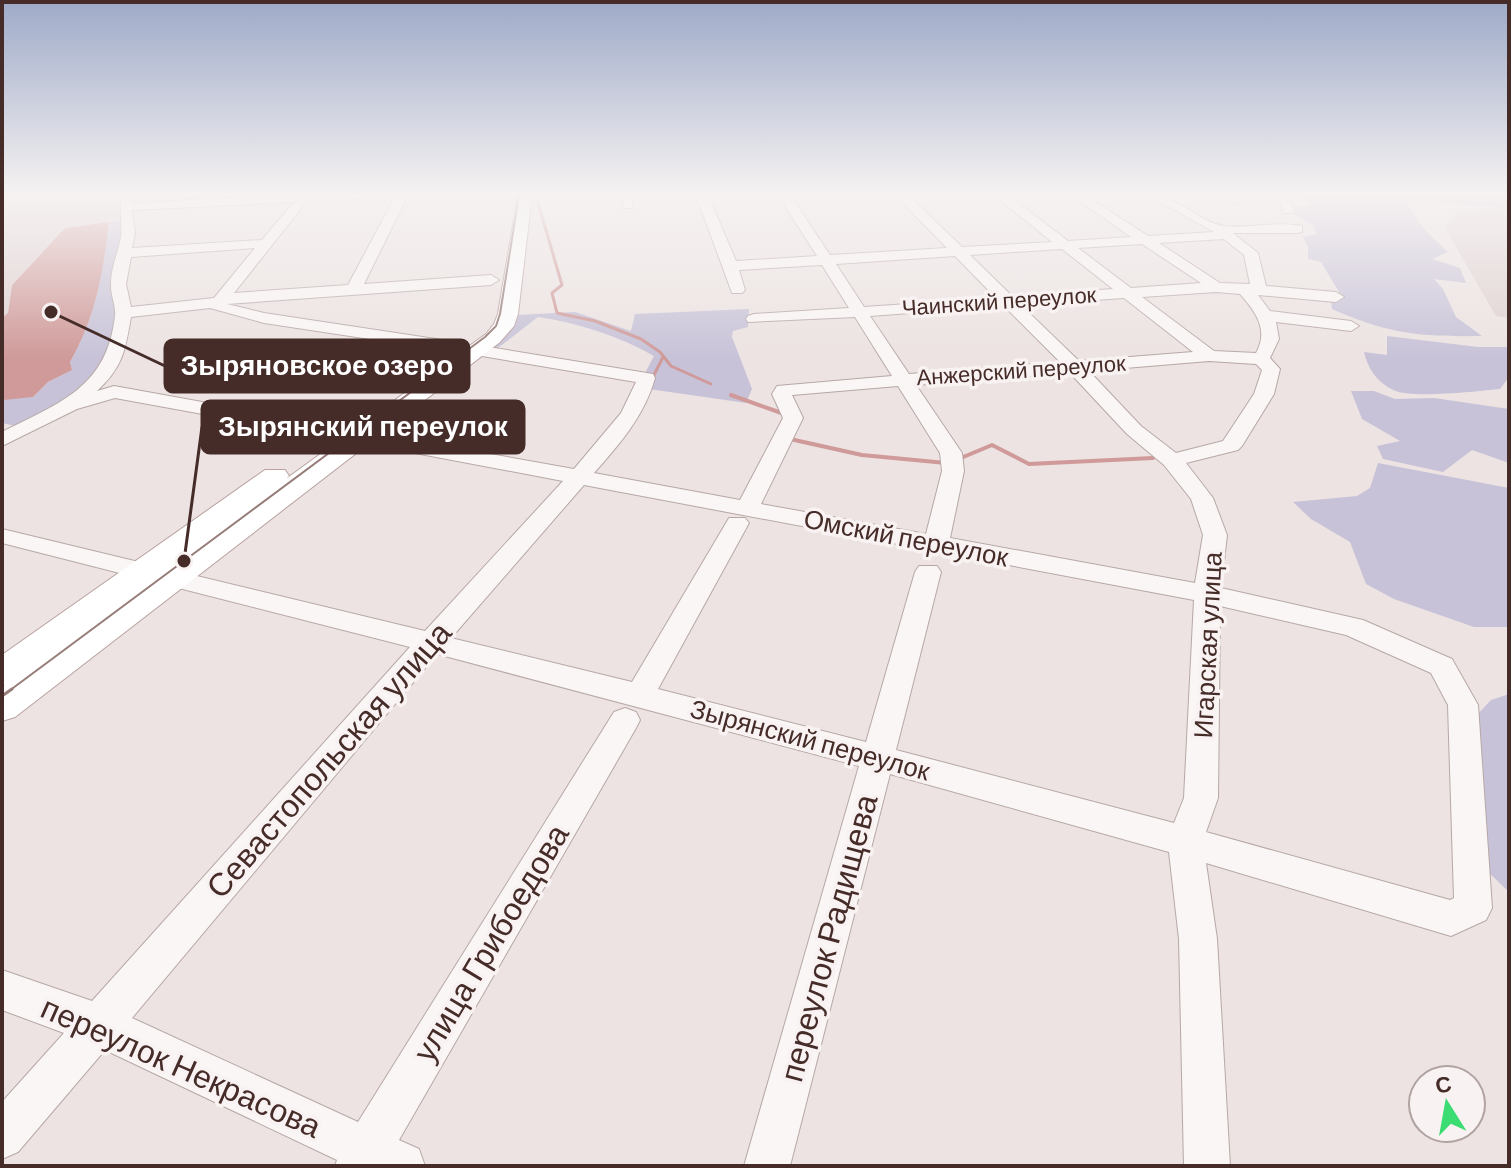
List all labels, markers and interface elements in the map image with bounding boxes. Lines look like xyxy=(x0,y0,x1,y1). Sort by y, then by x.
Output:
street label: Чаинский переулок xyxy=(901,280,1097,321)
callout: Зыряновское озеро xyxy=(165,340,469,392)
text: Зыряновское озеро xyxy=(181,347,453,381)
street label: Анжерский переулок xyxy=(916,349,1127,390)
callout: Зырянский переулок xyxy=(202,401,524,453)
text: Зырянский переулок xyxy=(218,408,509,442)
street label: Омский переулок xyxy=(801,502,1012,572)
street label: Игарская улица xyxy=(1186,550,1227,739)
street label: Севастопольская улица xyxy=(197,613,459,905)
street label: Зырянский переулок xyxy=(687,692,934,786)
street label: переулок Радищева xyxy=(770,790,885,1085)
street label: улица Грибоедова xyxy=(404,816,576,1068)
street label: переулок Некрасова xyxy=(36,986,328,1145)
north arrow xyxy=(1407,1064,1487,1144)
text: С xyxy=(1433,1069,1453,1098)

